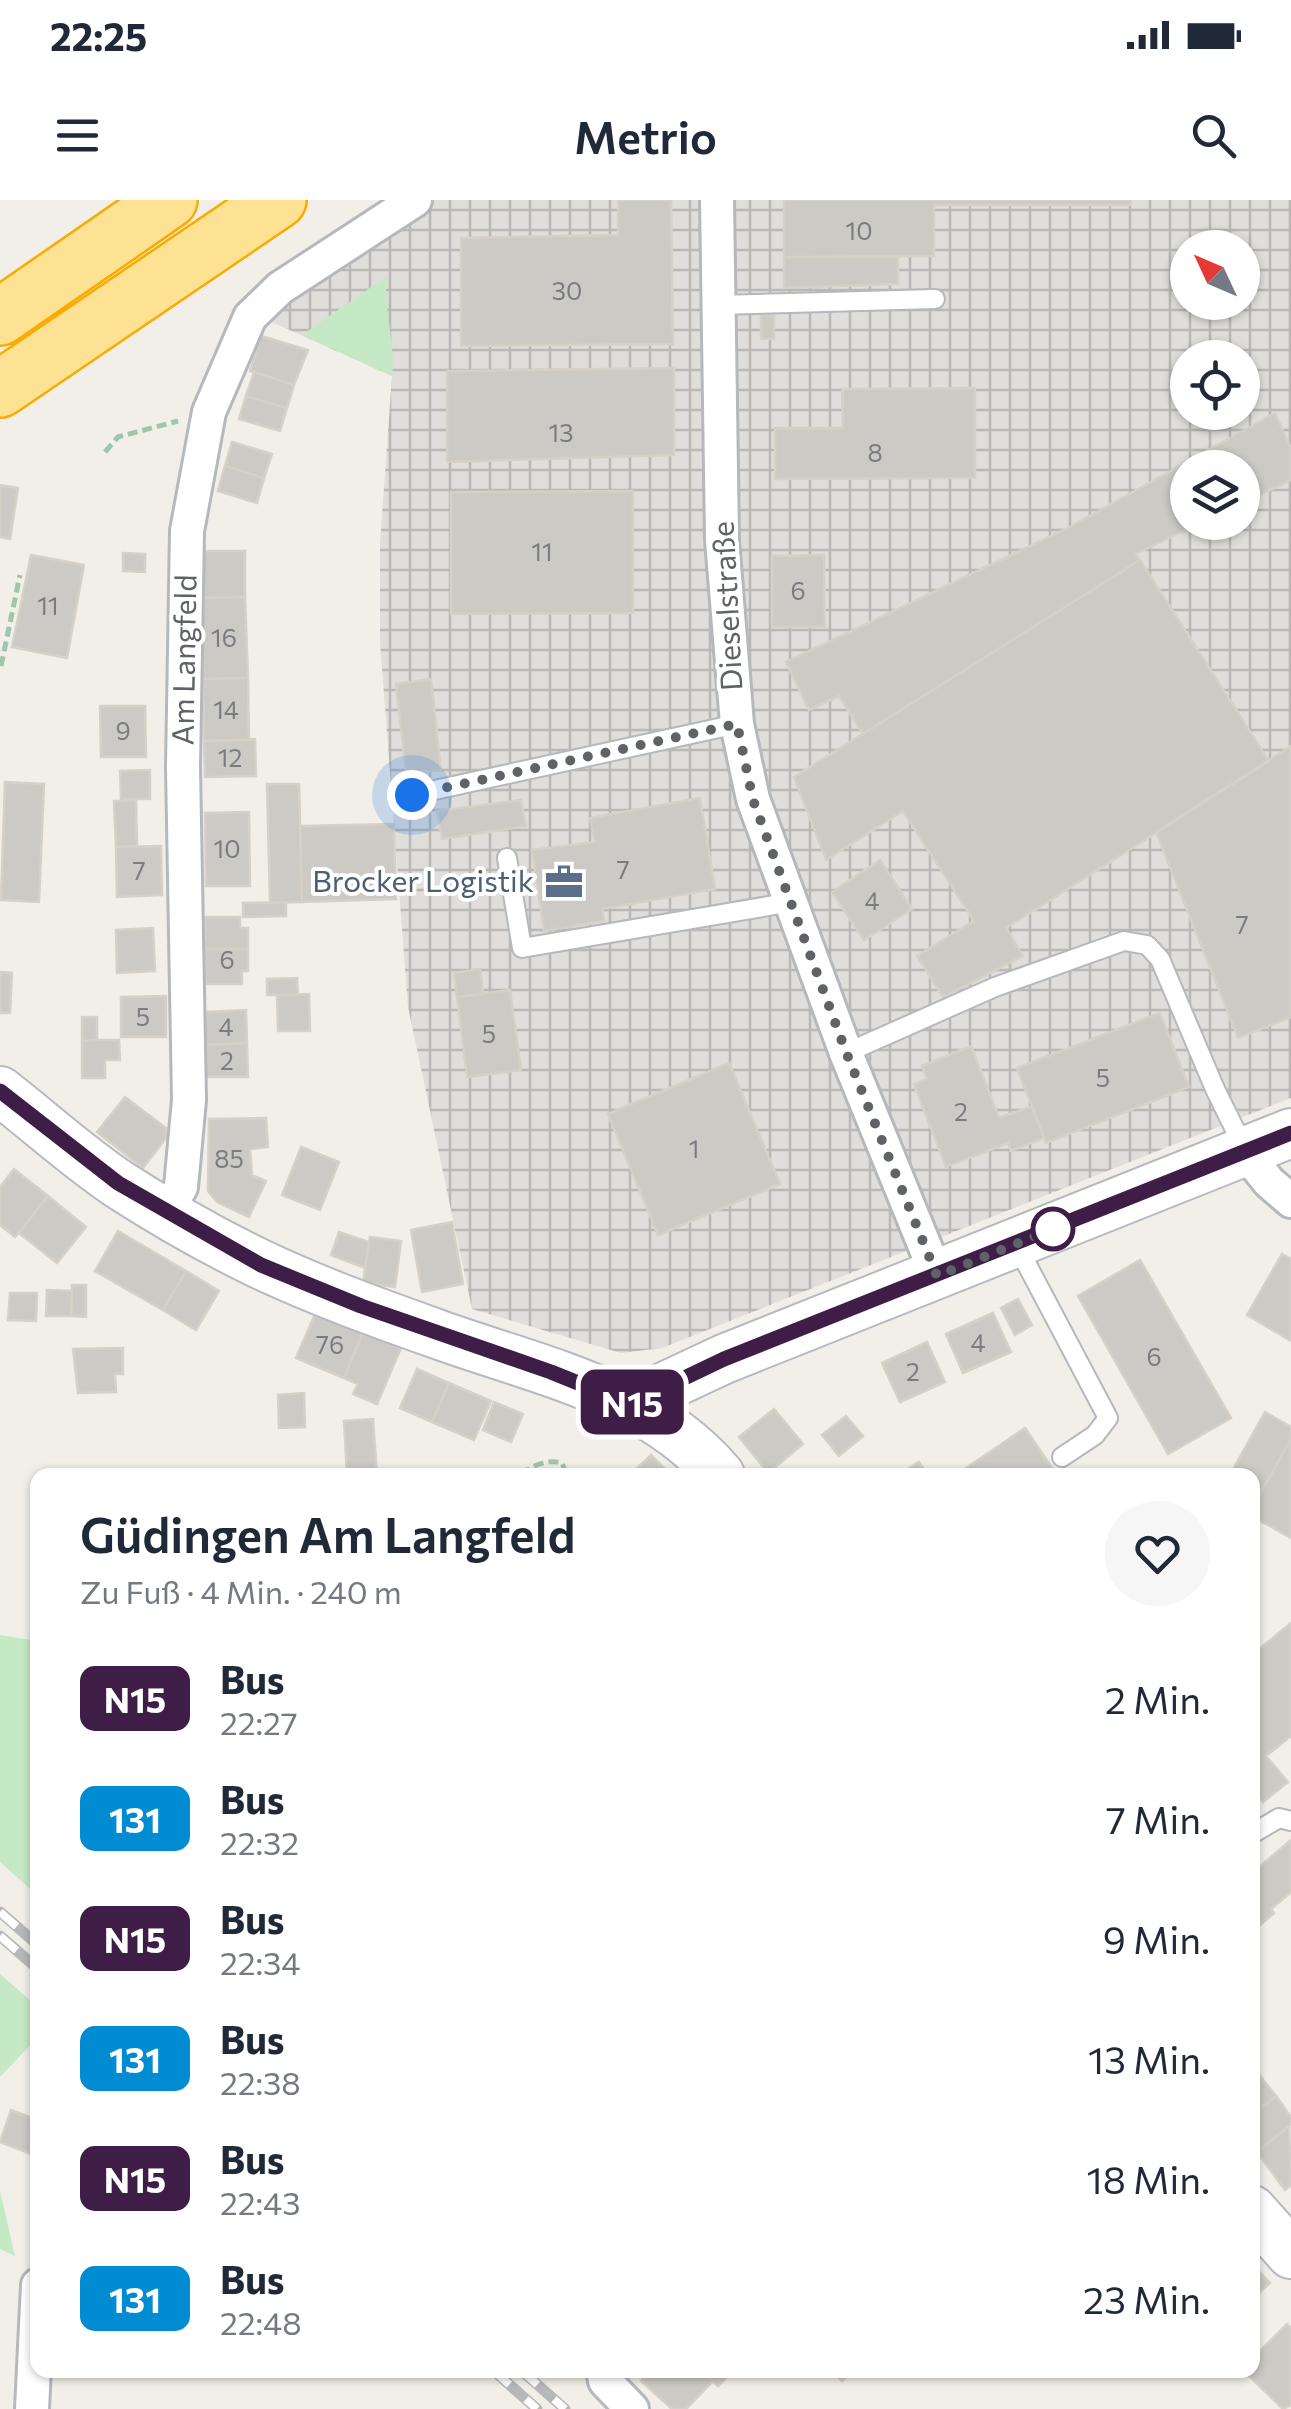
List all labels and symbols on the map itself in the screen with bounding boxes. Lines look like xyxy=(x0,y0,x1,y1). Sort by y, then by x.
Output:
house number: 10 xyxy=(845,215,873,245)
north arrow xyxy=(1170,230,1260,320)
house number: 30 xyxy=(552,275,582,305)
house number: 13 xyxy=(549,417,573,447)
house number: 8 xyxy=(867,437,883,467)
street label: Dieselstraße xyxy=(703,520,748,692)
house number: 11 xyxy=(531,536,553,566)
street label: Am Langfeld xyxy=(163,574,202,746)
house number: 6 xyxy=(790,575,806,605)
house number: 11 xyxy=(37,590,59,620)
house number: 16 xyxy=(211,622,237,652)
house number: 14 xyxy=(213,694,239,724)
house number: 9 xyxy=(115,715,131,745)
house number: 12 xyxy=(218,742,242,772)
your location xyxy=(387,770,437,820)
house number: 10 xyxy=(213,833,241,863)
house number: 7 xyxy=(616,854,630,884)
house number: 7 xyxy=(132,855,146,885)
place label: Brocker Logistik xyxy=(312,861,534,898)
office icon: Brocker Logistik xyxy=(543,861,585,903)
house number: 4 xyxy=(864,885,880,915)
house number: 7 xyxy=(1235,909,1249,939)
house number: 6 xyxy=(219,944,235,974)
house number: 5 xyxy=(136,1001,150,1031)
house number: 4 xyxy=(218,1011,234,1041)
house number: 5 xyxy=(482,1018,496,1048)
house number: 2 xyxy=(220,1045,234,1075)
house number: 5 xyxy=(1096,1062,1110,1092)
house number: 2 xyxy=(954,1096,968,1126)
house number: 1 xyxy=(689,1133,699,1163)
house number: 85 xyxy=(214,1143,244,1173)
unlabelled marker xyxy=(1032,1208,1074,1250)
house number: 4 xyxy=(970,1327,986,1357)
house number: 76 xyxy=(316,1329,344,1359)
house number: 6 xyxy=(1146,1341,1162,1371)
house number: 2 xyxy=(906,1356,920,1386)
line badge: N15 xyxy=(574,1370,690,1434)

